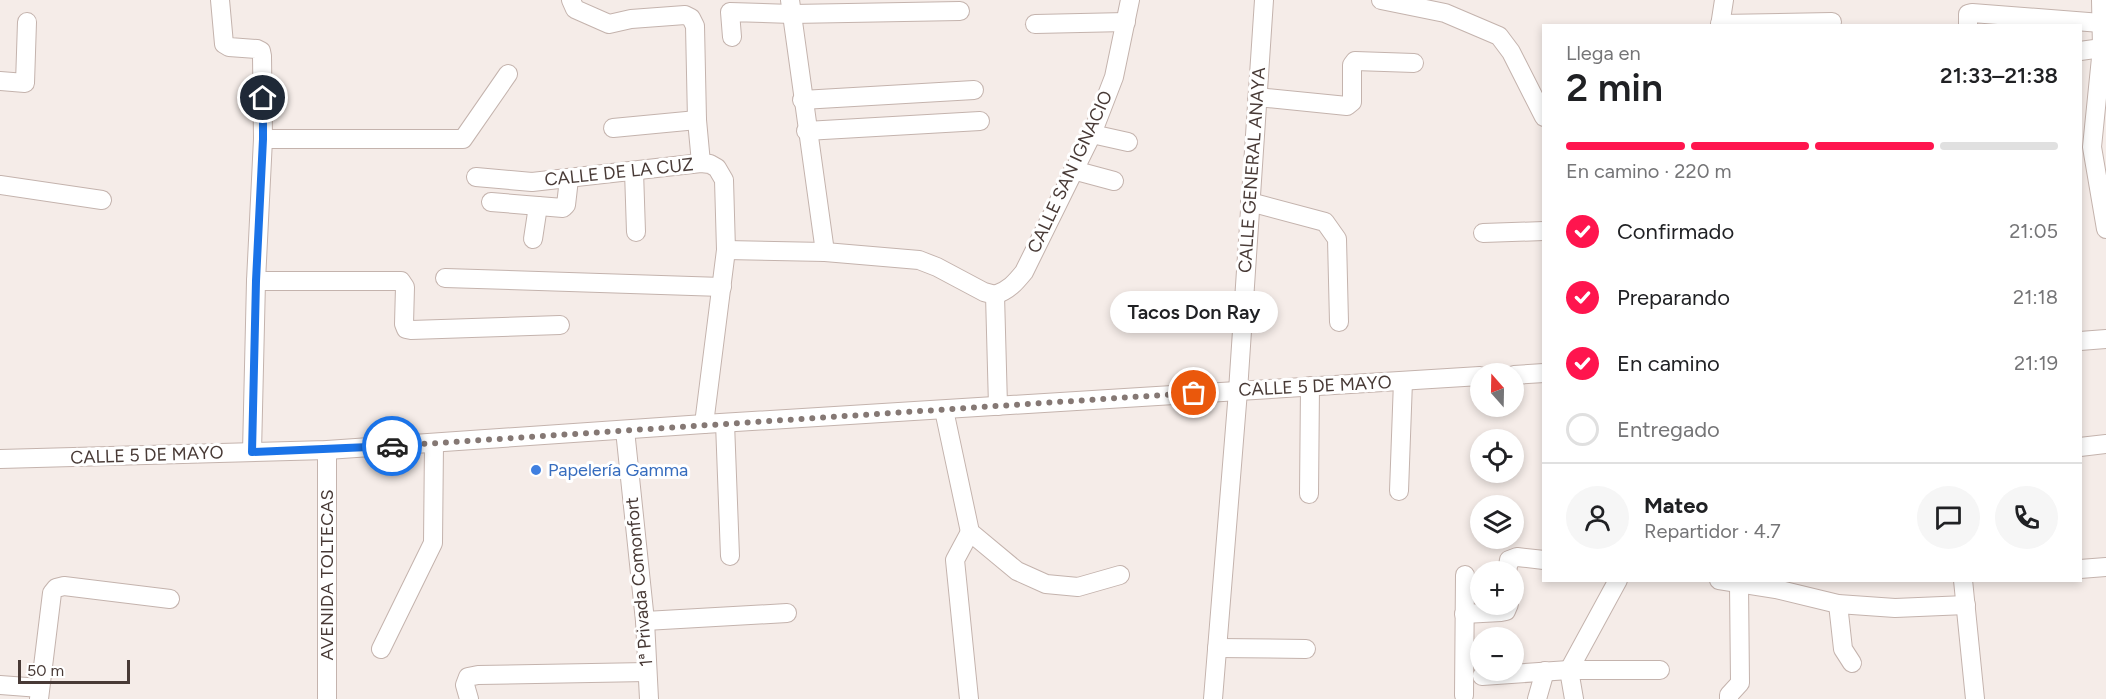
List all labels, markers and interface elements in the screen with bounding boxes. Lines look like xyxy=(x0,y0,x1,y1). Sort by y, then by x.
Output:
text: Llega en xyxy=(1566,41,1641,65)
text: 21:33–21:38 xyxy=(1940,62,2058,89)
text: 2 min xyxy=(1566,64,1663,111)
street label: CALLE GENERAL ANAYA xyxy=(1234,66,1270,274)
pin xyxy=(237,72,288,123)
icon: home xyxy=(246,81,279,114)
street label: CALLE SAN IGNACIO xyxy=(1023,87,1117,257)
street label: CALLE DE LA CUZ xyxy=(543,153,695,191)
text: En camino · 220 m xyxy=(1566,159,1731,183)
icon: check xyxy=(1566,215,1599,248)
text: Confirmado xyxy=(1617,218,1734,245)
text: 21:05 xyxy=(2009,219,2058,243)
icon: check xyxy=(1566,281,1599,314)
text: Preparando xyxy=(1617,284,1730,311)
text: 21:18 xyxy=(2013,285,2058,309)
callout: Tacos Don Ray xyxy=(1110,291,1278,333)
text: Tacos Don Ray xyxy=(1127,300,1261,324)
icon: check xyxy=(1566,347,1599,380)
text: En camino xyxy=(1617,350,1720,377)
text: 21:19 xyxy=(2014,351,2058,375)
north arrow xyxy=(1470,363,1524,417)
map controls xyxy=(1470,363,1524,681)
pin xyxy=(1168,367,1219,418)
street label: CALLE 5 DE MAYO xyxy=(1238,371,1392,401)
icon: bag xyxy=(1177,376,1210,409)
courier xyxy=(362,416,422,476)
text: Entregado xyxy=(1617,416,1720,443)
button: locate xyxy=(1470,429,1524,483)
icon: car xyxy=(376,430,409,463)
street label: CALLE 5 DE MAYO xyxy=(70,441,224,469)
place label: Papelería Gamma xyxy=(548,459,688,481)
marker: Papelería Gamma xyxy=(529,463,543,477)
button: person xyxy=(1566,486,1629,549)
button: chat xyxy=(1917,486,1980,549)
button: phone xyxy=(1995,486,2058,549)
street label: AVENIDA TOLTECAS xyxy=(316,489,338,661)
text: Mateo xyxy=(1644,492,1708,519)
button: layers xyxy=(1470,495,1524,549)
street label: 1ª Privada Comonfort xyxy=(621,496,657,668)
text: Repartidor · 4.7 xyxy=(1644,519,1781,543)
button: + xyxy=(1470,561,1524,615)
button: − xyxy=(1470,627,1524,681)
scale bar xyxy=(18,657,130,684)
text: 50 m xyxy=(27,661,64,680)

